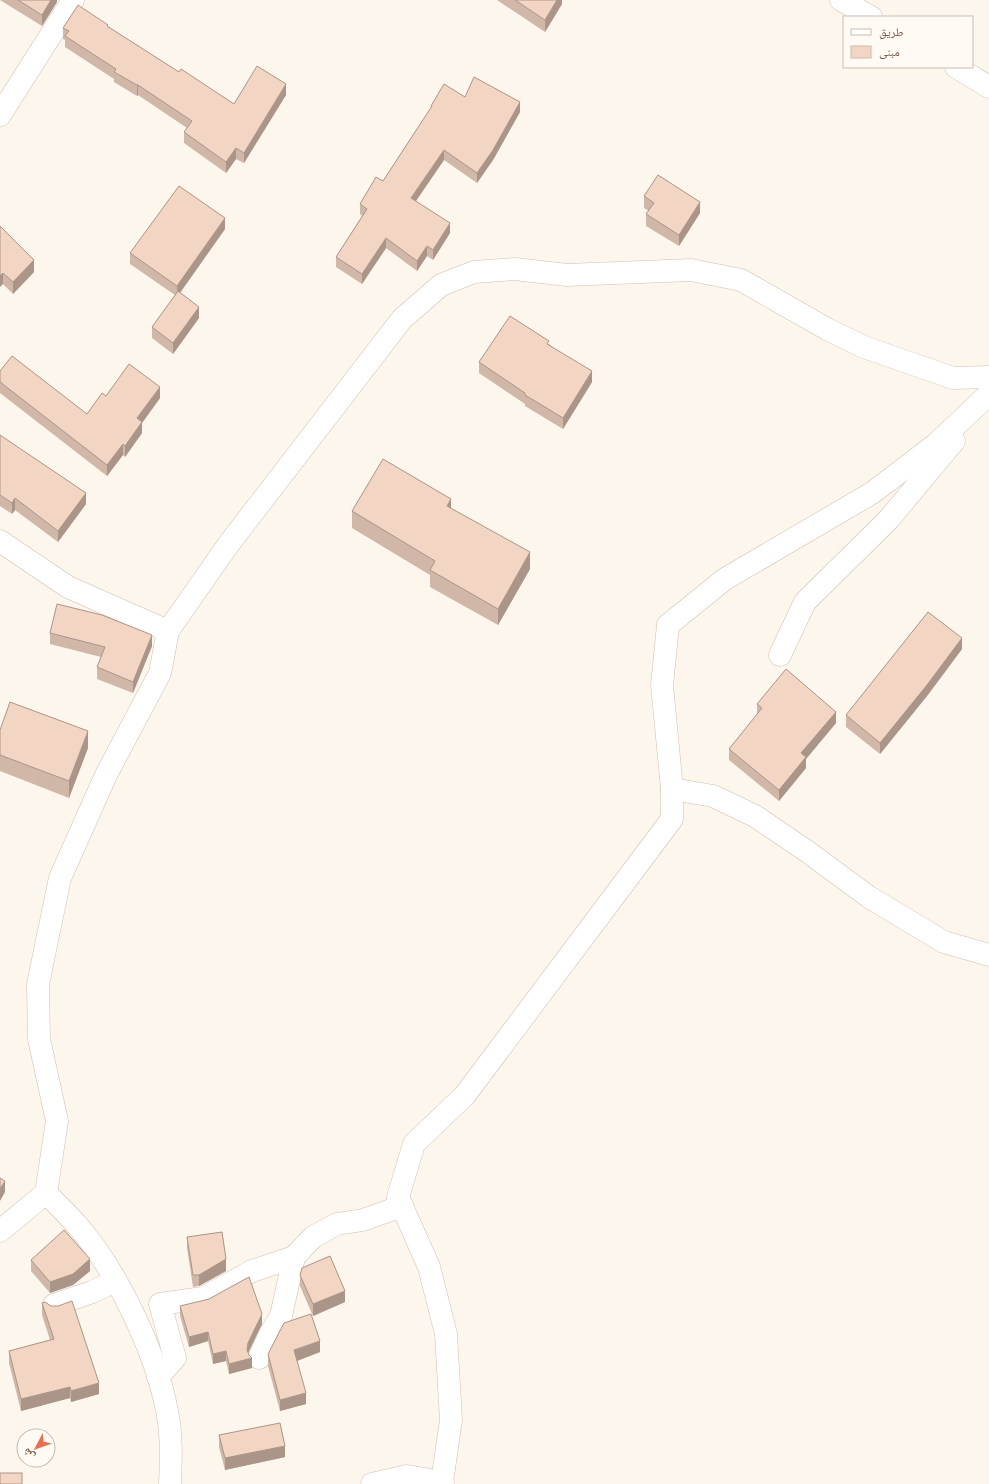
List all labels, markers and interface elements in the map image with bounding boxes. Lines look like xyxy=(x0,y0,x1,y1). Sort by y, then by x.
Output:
legend xyxy=(843,16,973,68)
text: طريق xyxy=(879,24,904,40)
text: مبنى xyxy=(879,44,900,60)
north arrow xyxy=(16,1428,56,1468)
text: ش xyxy=(19,1445,38,1464)

